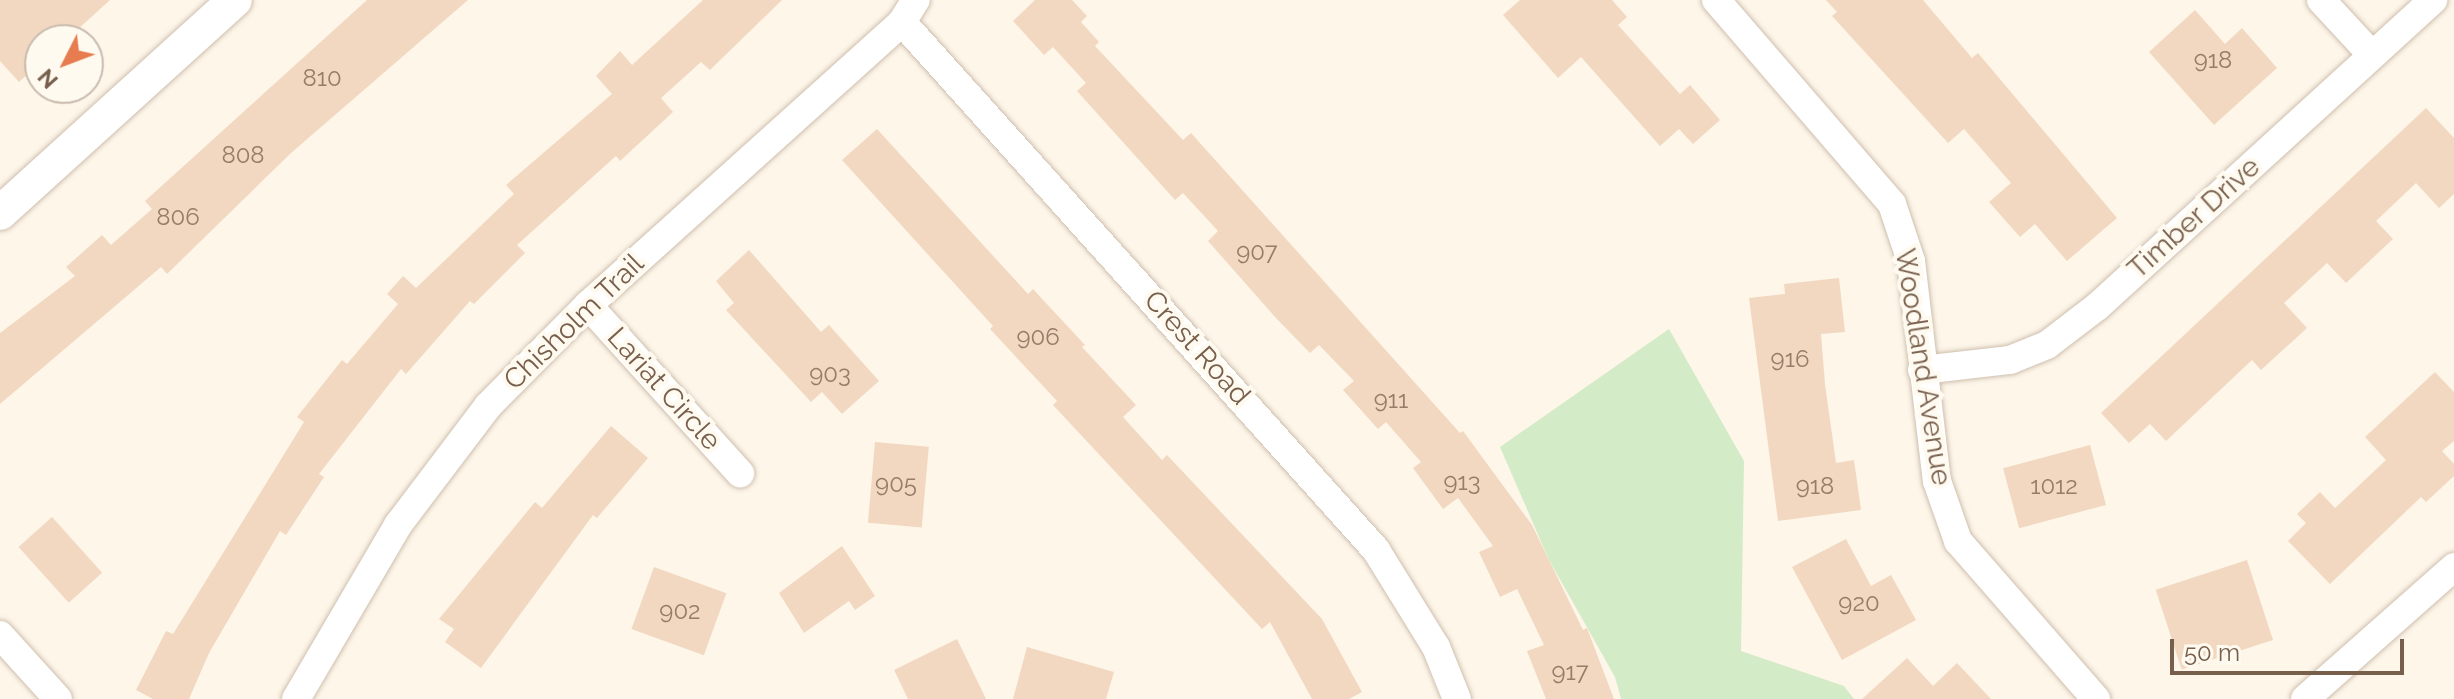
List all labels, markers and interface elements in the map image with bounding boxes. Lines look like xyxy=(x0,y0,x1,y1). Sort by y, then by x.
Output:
north arrow xyxy=(24,24,104,104)
house number: 918 xyxy=(2194,46,2232,74)
text: N xyxy=(32,64,63,94)
house number: 810 xyxy=(302,64,342,92)
house number: 808 xyxy=(221,141,265,169)
street label: Timber Drive xyxy=(2121,150,2267,286)
house number: 806 xyxy=(156,203,200,231)
house number: 907 xyxy=(1236,238,1278,266)
street label: Woodland Avenue xyxy=(1888,246,1958,488)
street label: Chisholm Trail xyxy=(497,247,651,397)
street label: Crest Road xyxy=(1137,284,1257,412)
street label: Lariat Circle xyxy=(600,321,728,457)
house number: 906 xyxy=(1016,323,1060,351)
house number: 916 xyxy=(1771,345,1809,373)
house number: 903 xyxy=(809,360,851,388)
house number: 911 xyxy=(1374,386,1408,414)
house number: 913 xyxy=(1443,468,1481,496)
house number: 905 xyxy=(875,470,917,498)
house number: 918 xyxy=(1796,472,1834,500)
house number: 1012 xyxy=(2030,472,2078,500)
house number: 920 xyxy=(1838,589,1880,617)
house number: 902 xyxy=(659,597,701,625)
scale bar xyxy=(2174,623,2408,673)
text: 50 m xyxy=(2184,638,2240,667)
house number: 917 xyxy=(1551,658,1589,686)

